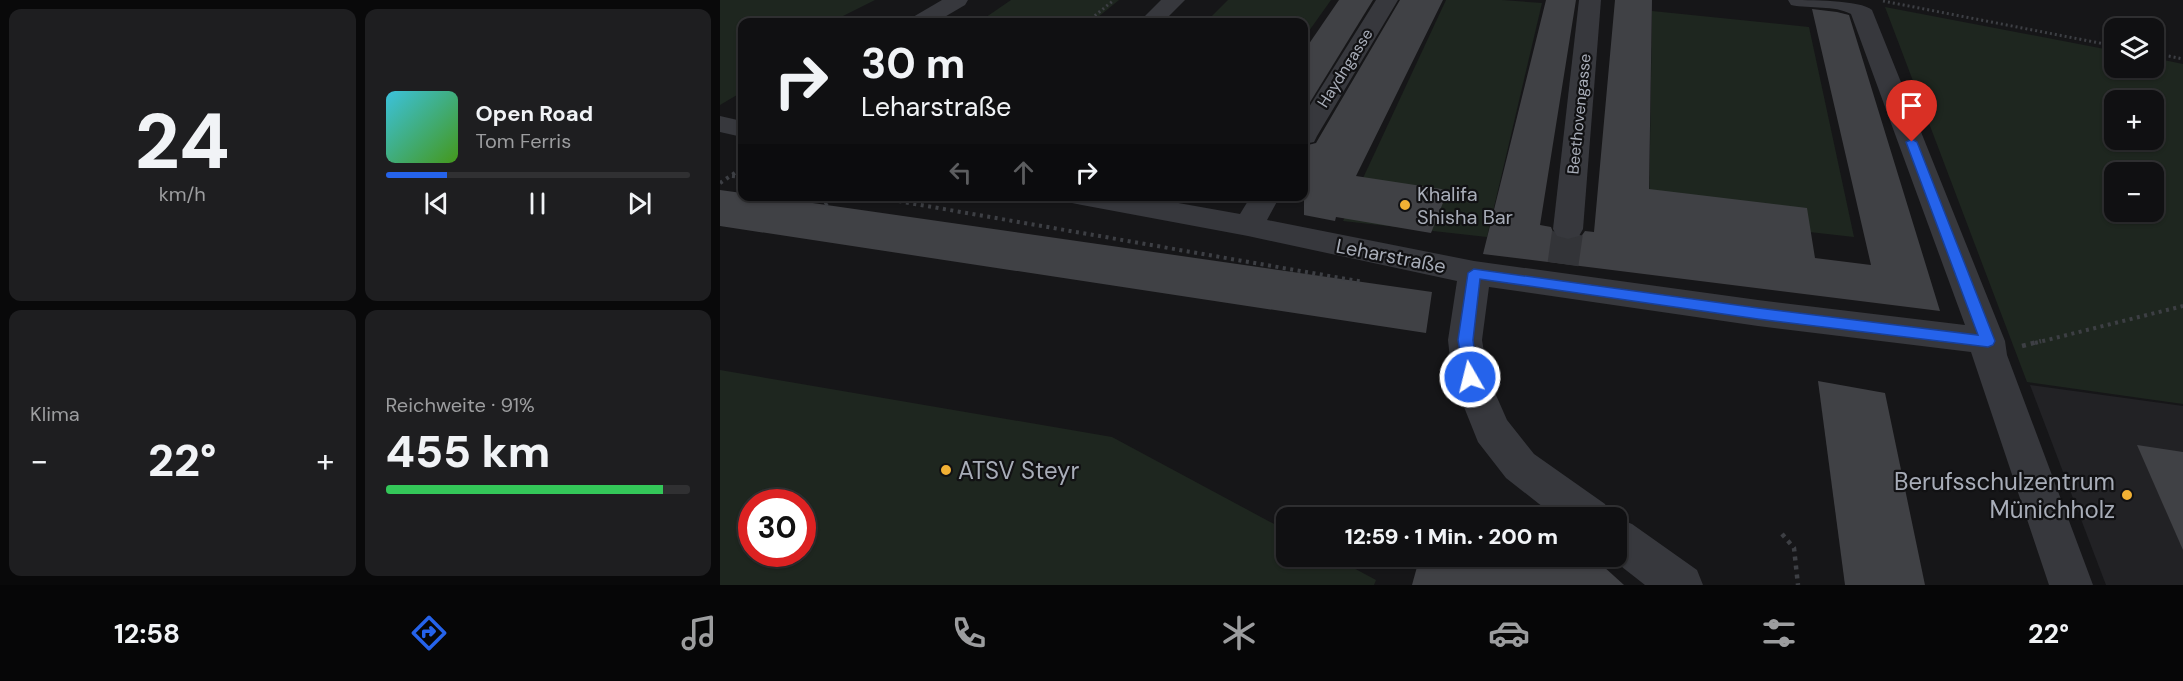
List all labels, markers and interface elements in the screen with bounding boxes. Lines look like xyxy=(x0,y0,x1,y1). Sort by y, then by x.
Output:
map controls xyxy=(2104,18,2164,222)
button: layers xyxy=(2104,18,2164,78)
street label: Haydngasse xyxy=(1312,24,1378,112)
text: 30 m xyxy=(861,36,965,91)
icon: right xyxy=(762,42,840,120)
street label: Beethovengasse xyxy=(1562,53,1596,175)
pin xyxy=(1886,80,1937,142)
text: Leharstraße xyxy=(861,89,1011,124)
icon: arrive xyxy=(1895,89,1928,122)
button: + xyxy=(2104,90,2164,150)
text: 24 xyxy=(135,91,230,192)
text: Open Road xyxy=(476,99,593,128)
text: Tom Ferris xyxy=(476,128,571,154)
icon: left xyxy=(944,156,977,189)
icon: ahead xyxy=(1007,156,1040,189)
icon: right xyxy=(1070,156,1103,189)
button: − xyxy=(2104,162,2164,222)
text: km/h xyxy=(159,181,206,207)
place label: Khalifa Shisha Bar xyxy=(1417,181,1513,230)
icon: previous xyxy=(420,187,453,220)
icon: pause xyxy=(521,187,554,220)
icon: next xyxy=(623,187,656,220)
marker: Khalifa Shisha Bar xyxy=(1398,198,1412,212)
street label: Leharstraße xyxy=(1334,233,1448,279)
position arrow xyxy=(1438,345,1502,409)
text: Reichweite · 91% xyxy=(386,392,535,418)
text: Klima xyxy=(30,401,80,427)
text: 455 km xyxy=(386,422,550,481)
text: 22° xyxy=(148,431,216,490)
text: − xyxy=(30,439,48,482)
text: + xyxy=(316,439,334,482)
place label: ATSV Steyr xyxy=(958,455,1079,486)
marker: ATSV Steyr xyxy=(939,463,953,477)
place label: Berufsschulzentrum Münichholz xyxy=(1894,466,2115,525)
marker: Berufsschulzentrum Münichholz xyxy=(2120,488,2134,502)
speed limit sign: 30 xyxy=(738,489,816,567)
text: 12:59 · 1 Min. · 200 m xyxy=(1345,522,1558,551)
icon: directions xyxy=(408,612,450,654)
icon: music xyxy=(678,612,720,654)
icon: phone xyxy=(948,612,990,654)
icon: climate xyxy=(1218,612,1260,654)
icon: car xyxy=(1488,612,1530,654)
icon: filters xyxy=(1758,612,1800,654)
text: 12:58 xyxy=(114,616,180,651)
text: 22° xyxy=(2028,616,2069,651)

